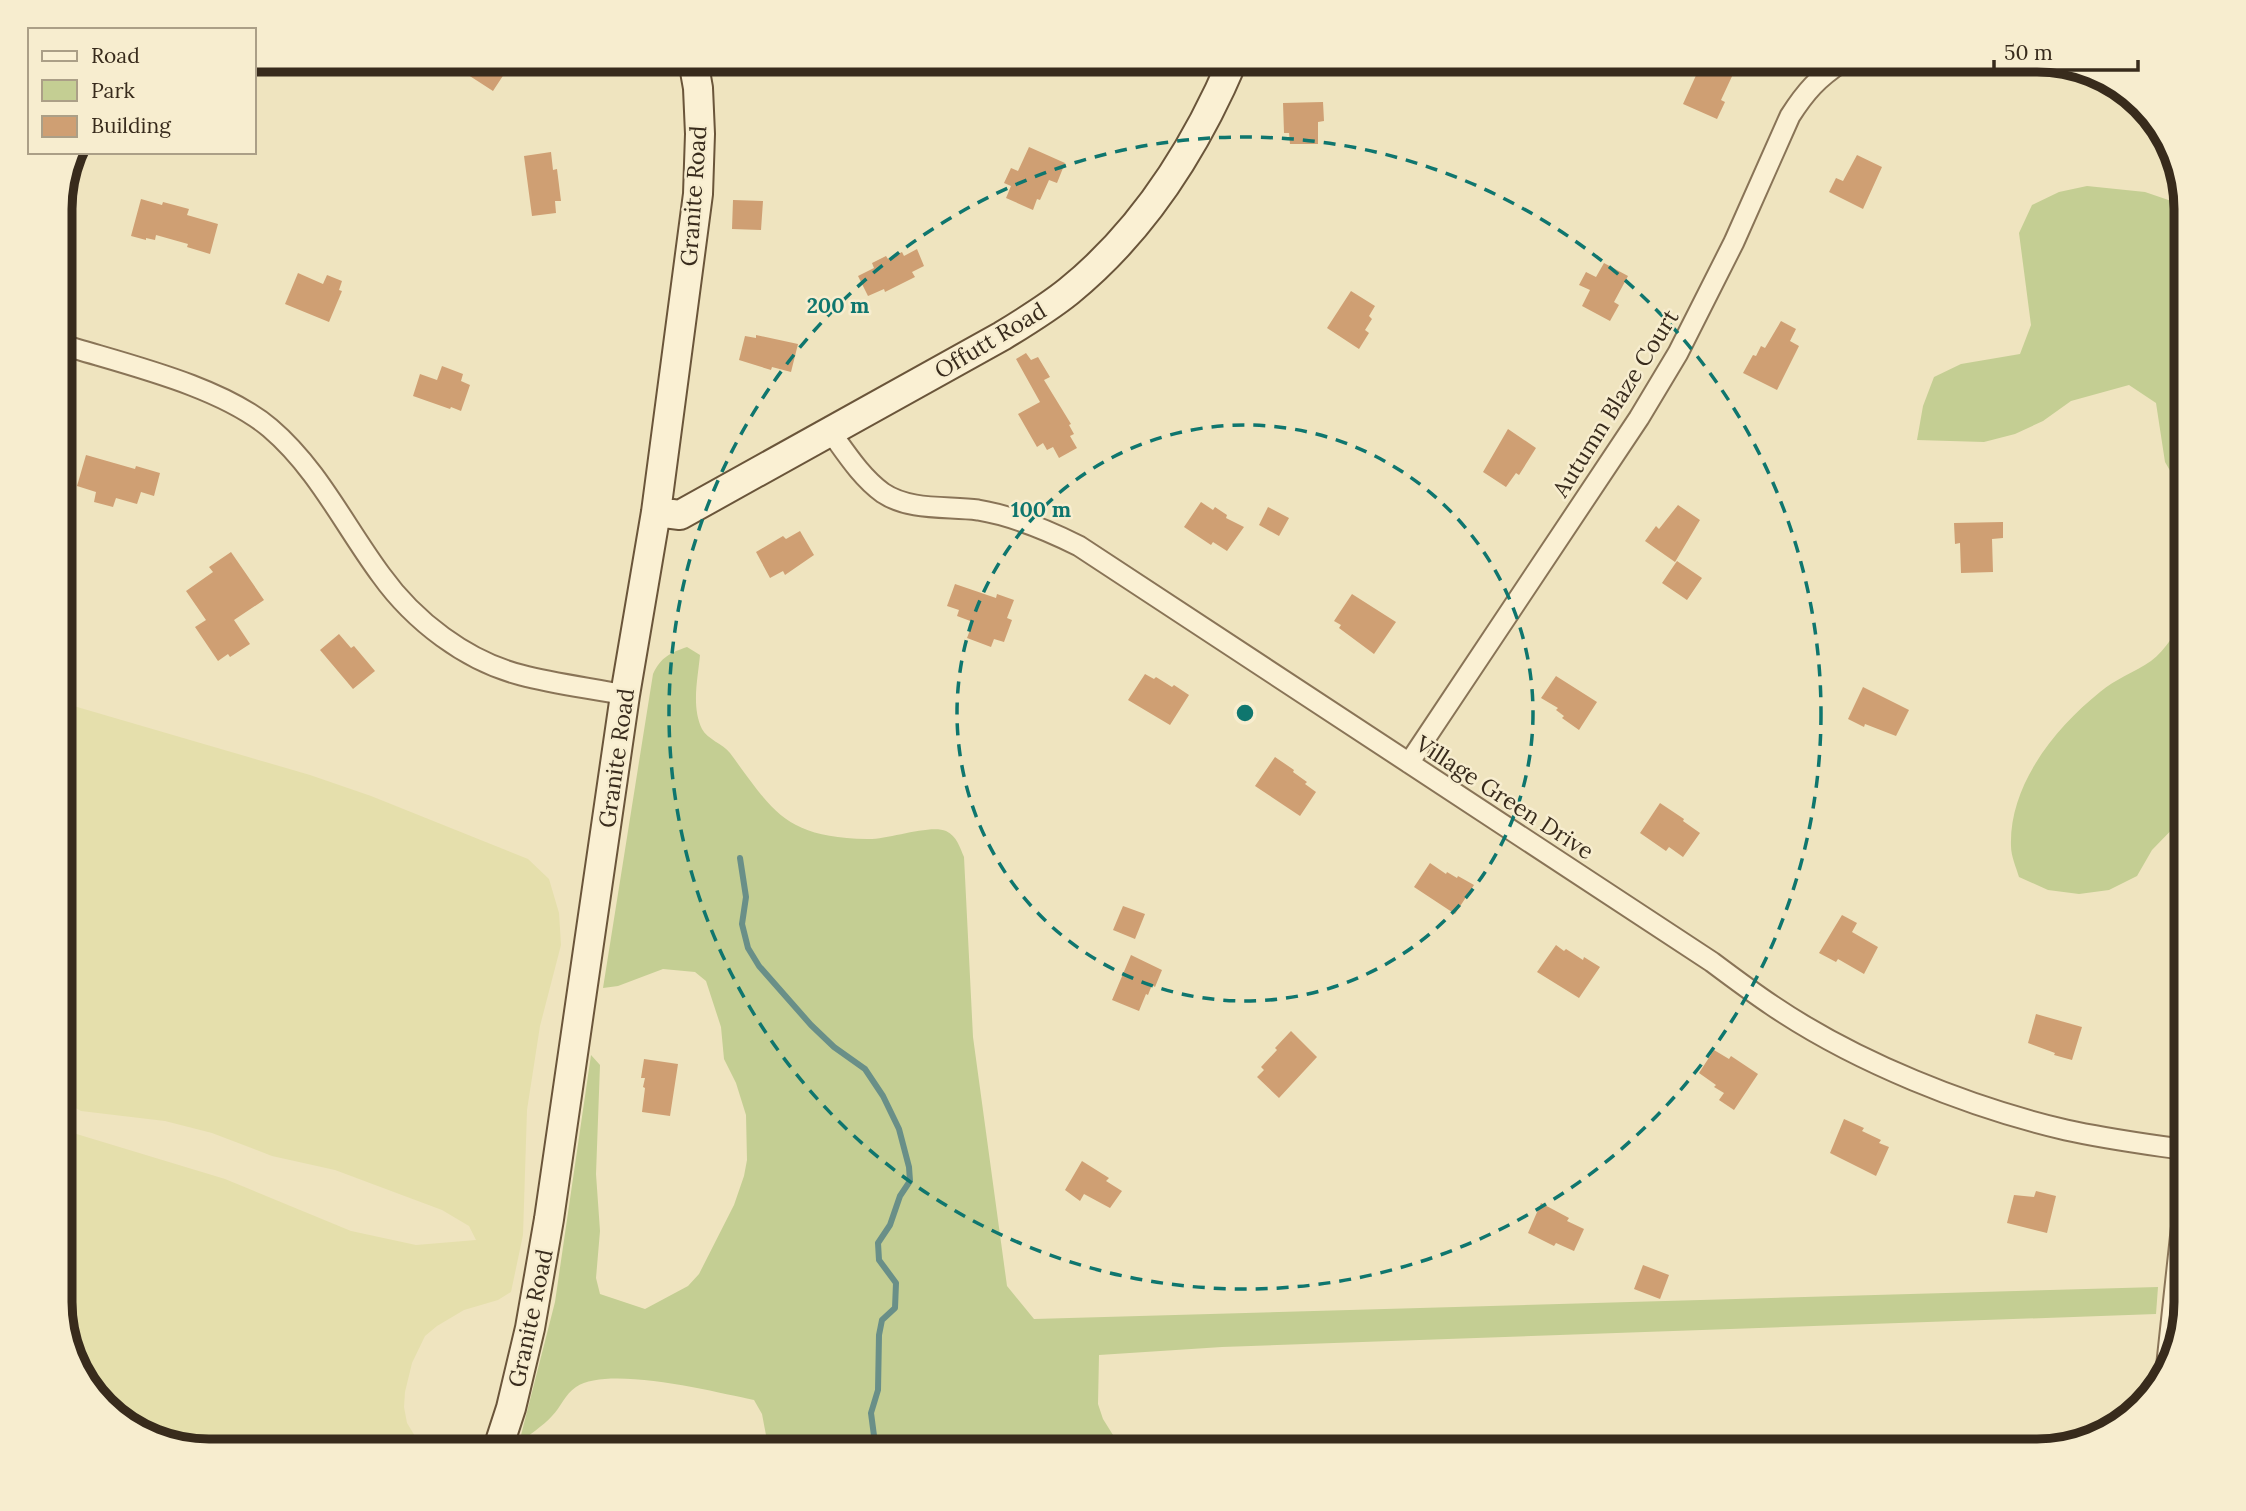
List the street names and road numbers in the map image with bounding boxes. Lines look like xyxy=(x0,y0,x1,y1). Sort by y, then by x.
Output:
street label: Granite Road xyxy=(674,125,712,267)
street label: Offutt Road xyxy=(929,295,1051,385)
street label: Autumn Blaze Court xyxy=(1545,304,1685,503)
street label: Granite Road xyxy=(592,686,640,830)
street label: Village Green Drive xyxy=(1410,728,1599,865)
street label: Granite Road xyxy=(501,1246,559,1390)

